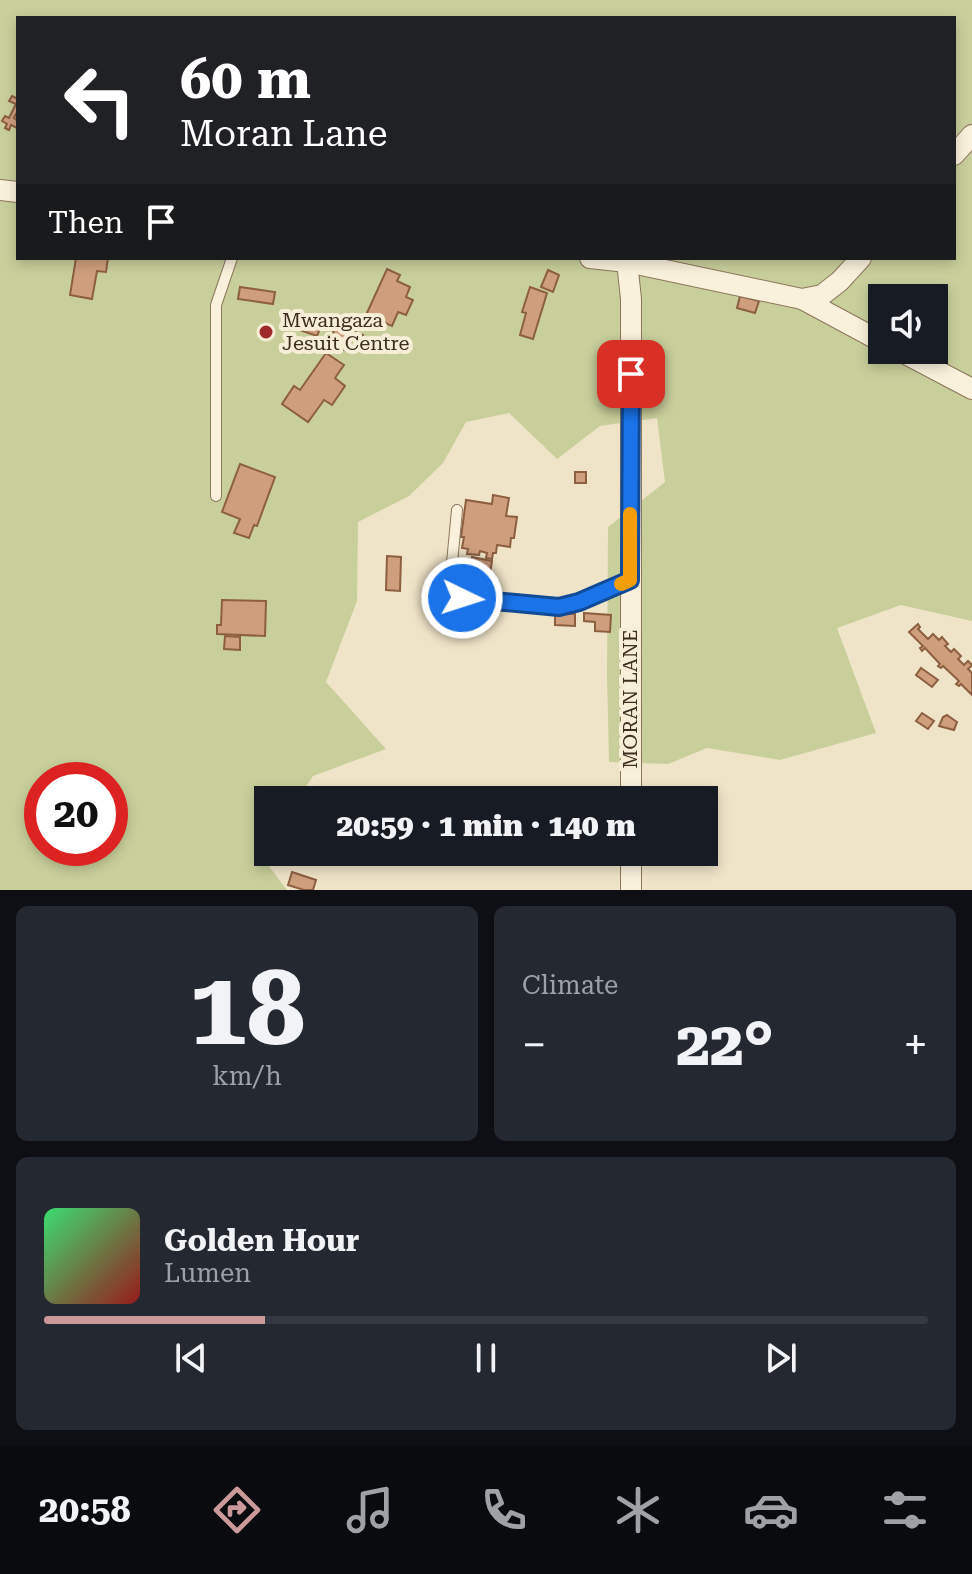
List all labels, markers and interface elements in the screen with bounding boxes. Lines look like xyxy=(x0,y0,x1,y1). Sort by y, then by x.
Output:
text: 60 m xyxy=(180,46,311,112)
icon: left xyxy=(48,48,152,152)
text: Moran Lane xyxy=(180,113,387,155)
icon: arrive xyxy=(139,200,183,244)
text: Then xyxy=(48,205,123,240)
map controls xyxy=(868,284,948,364)
button: sound xyxy=(868,284,948,364)
place label: Mwangaza Jesuit Centre xyxy=(282,308,410,355)
marker: Mwangaza Jesuit Centre xyxy=(257,323,275,341)
pin xyxy=(597,340,665,408)
icon: arrive xyxy=(609,352,653,396)
position arrow xyxy=(420,556,504,640)
street label: MORAN LANE xyxy=(618,629,642,769)
speed limit sign: 20 xyxy=(24,762,128,866)
text: 20:59 · 1 min · 140 m xyxy=(336,808,636,843)
text: 18 xyxy=(189,948,305,1069)
text: Climate xyxy=(522,970,618,1000)
text: 22° xyxy=(676,1009,774,1080)
text: − xyxy=(522,1019,547,1071)
text: + xyxy=(903,1019,928,1071)
text: km/h xyxy=(212,1061,282,1091)
text: Golden Hour xyxy=(164,1223,359,1258)
text: Lumen xyxy=(164,1258,251,1288)
icon: previous xyxy=(169,1336,213,1380)
icon: pause xyxy=(464,1336,508,1380)
icon: next xyxy=(759,1336,803,1380)
icon: directions xyxy=(209,1482,265,1538)
icon: music xyxy=(342,1482,398,1538)
icon: phone xyxy=(476,1482,532,1538)
icon: climate xyxy=(610,1482,666,1538)
icon: car xyxy=(743,1482,799,1538)
icon: filters xyxy=(877,1482,933,1538)
text: 20:58 xyxy=(39,1489,131,1531)

